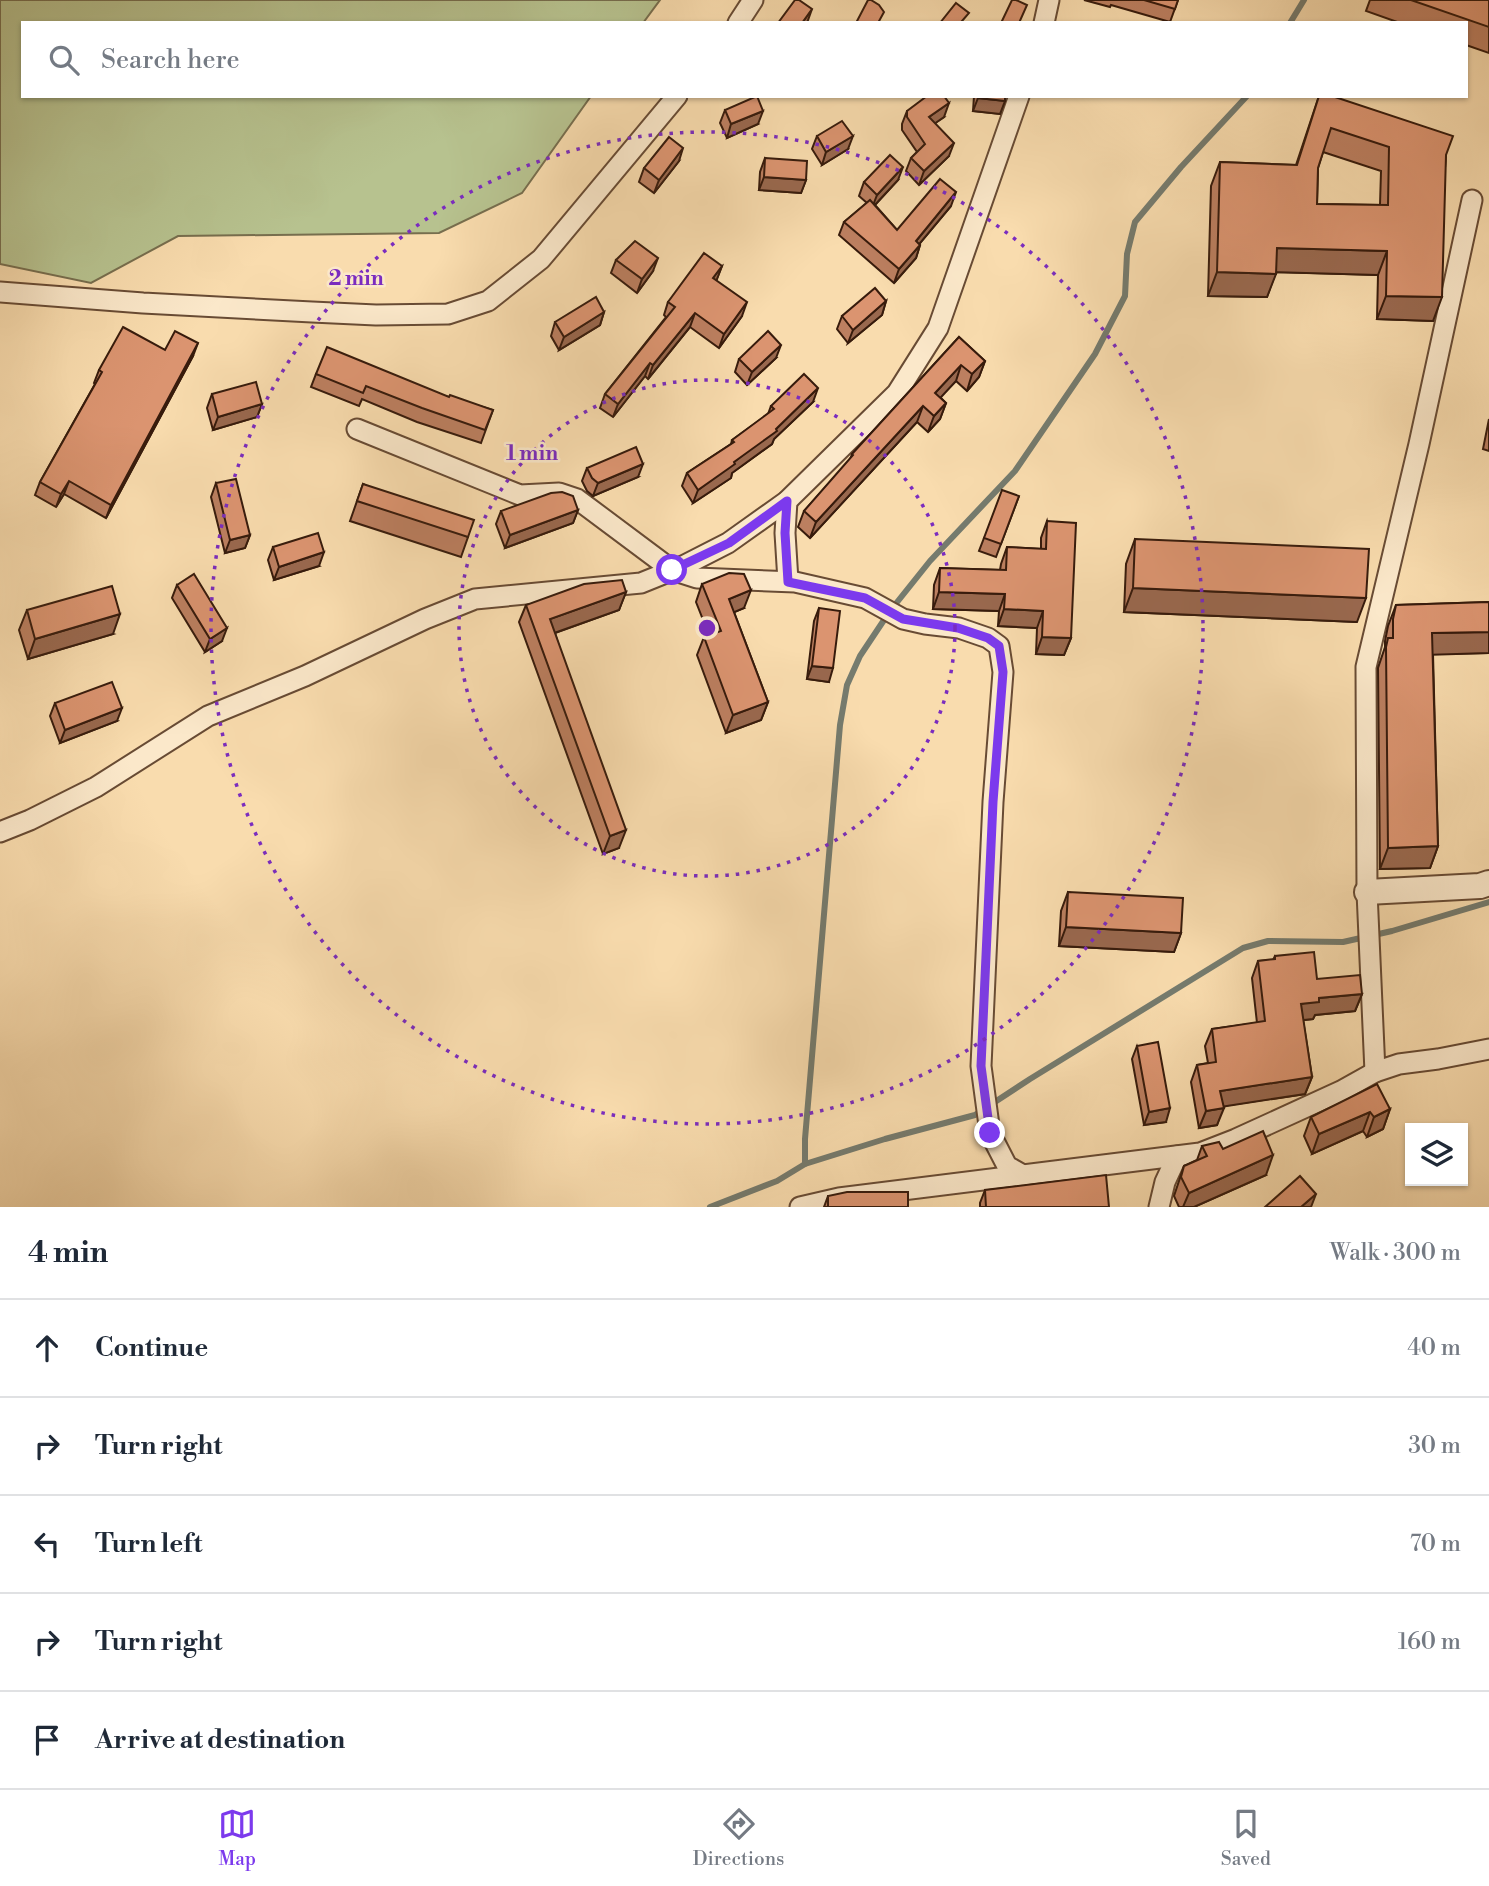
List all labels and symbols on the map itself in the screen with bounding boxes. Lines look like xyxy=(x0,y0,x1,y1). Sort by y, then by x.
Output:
text: 2 min xyxy=(328,266,384,292)
text: 1 min xyxy=(506,441,558,467)
route start xyxy=(656,554,687,585)
centre of rings xyxy=(695,616,719,640)
route end xyxy=(974,1117,1005,1148)

